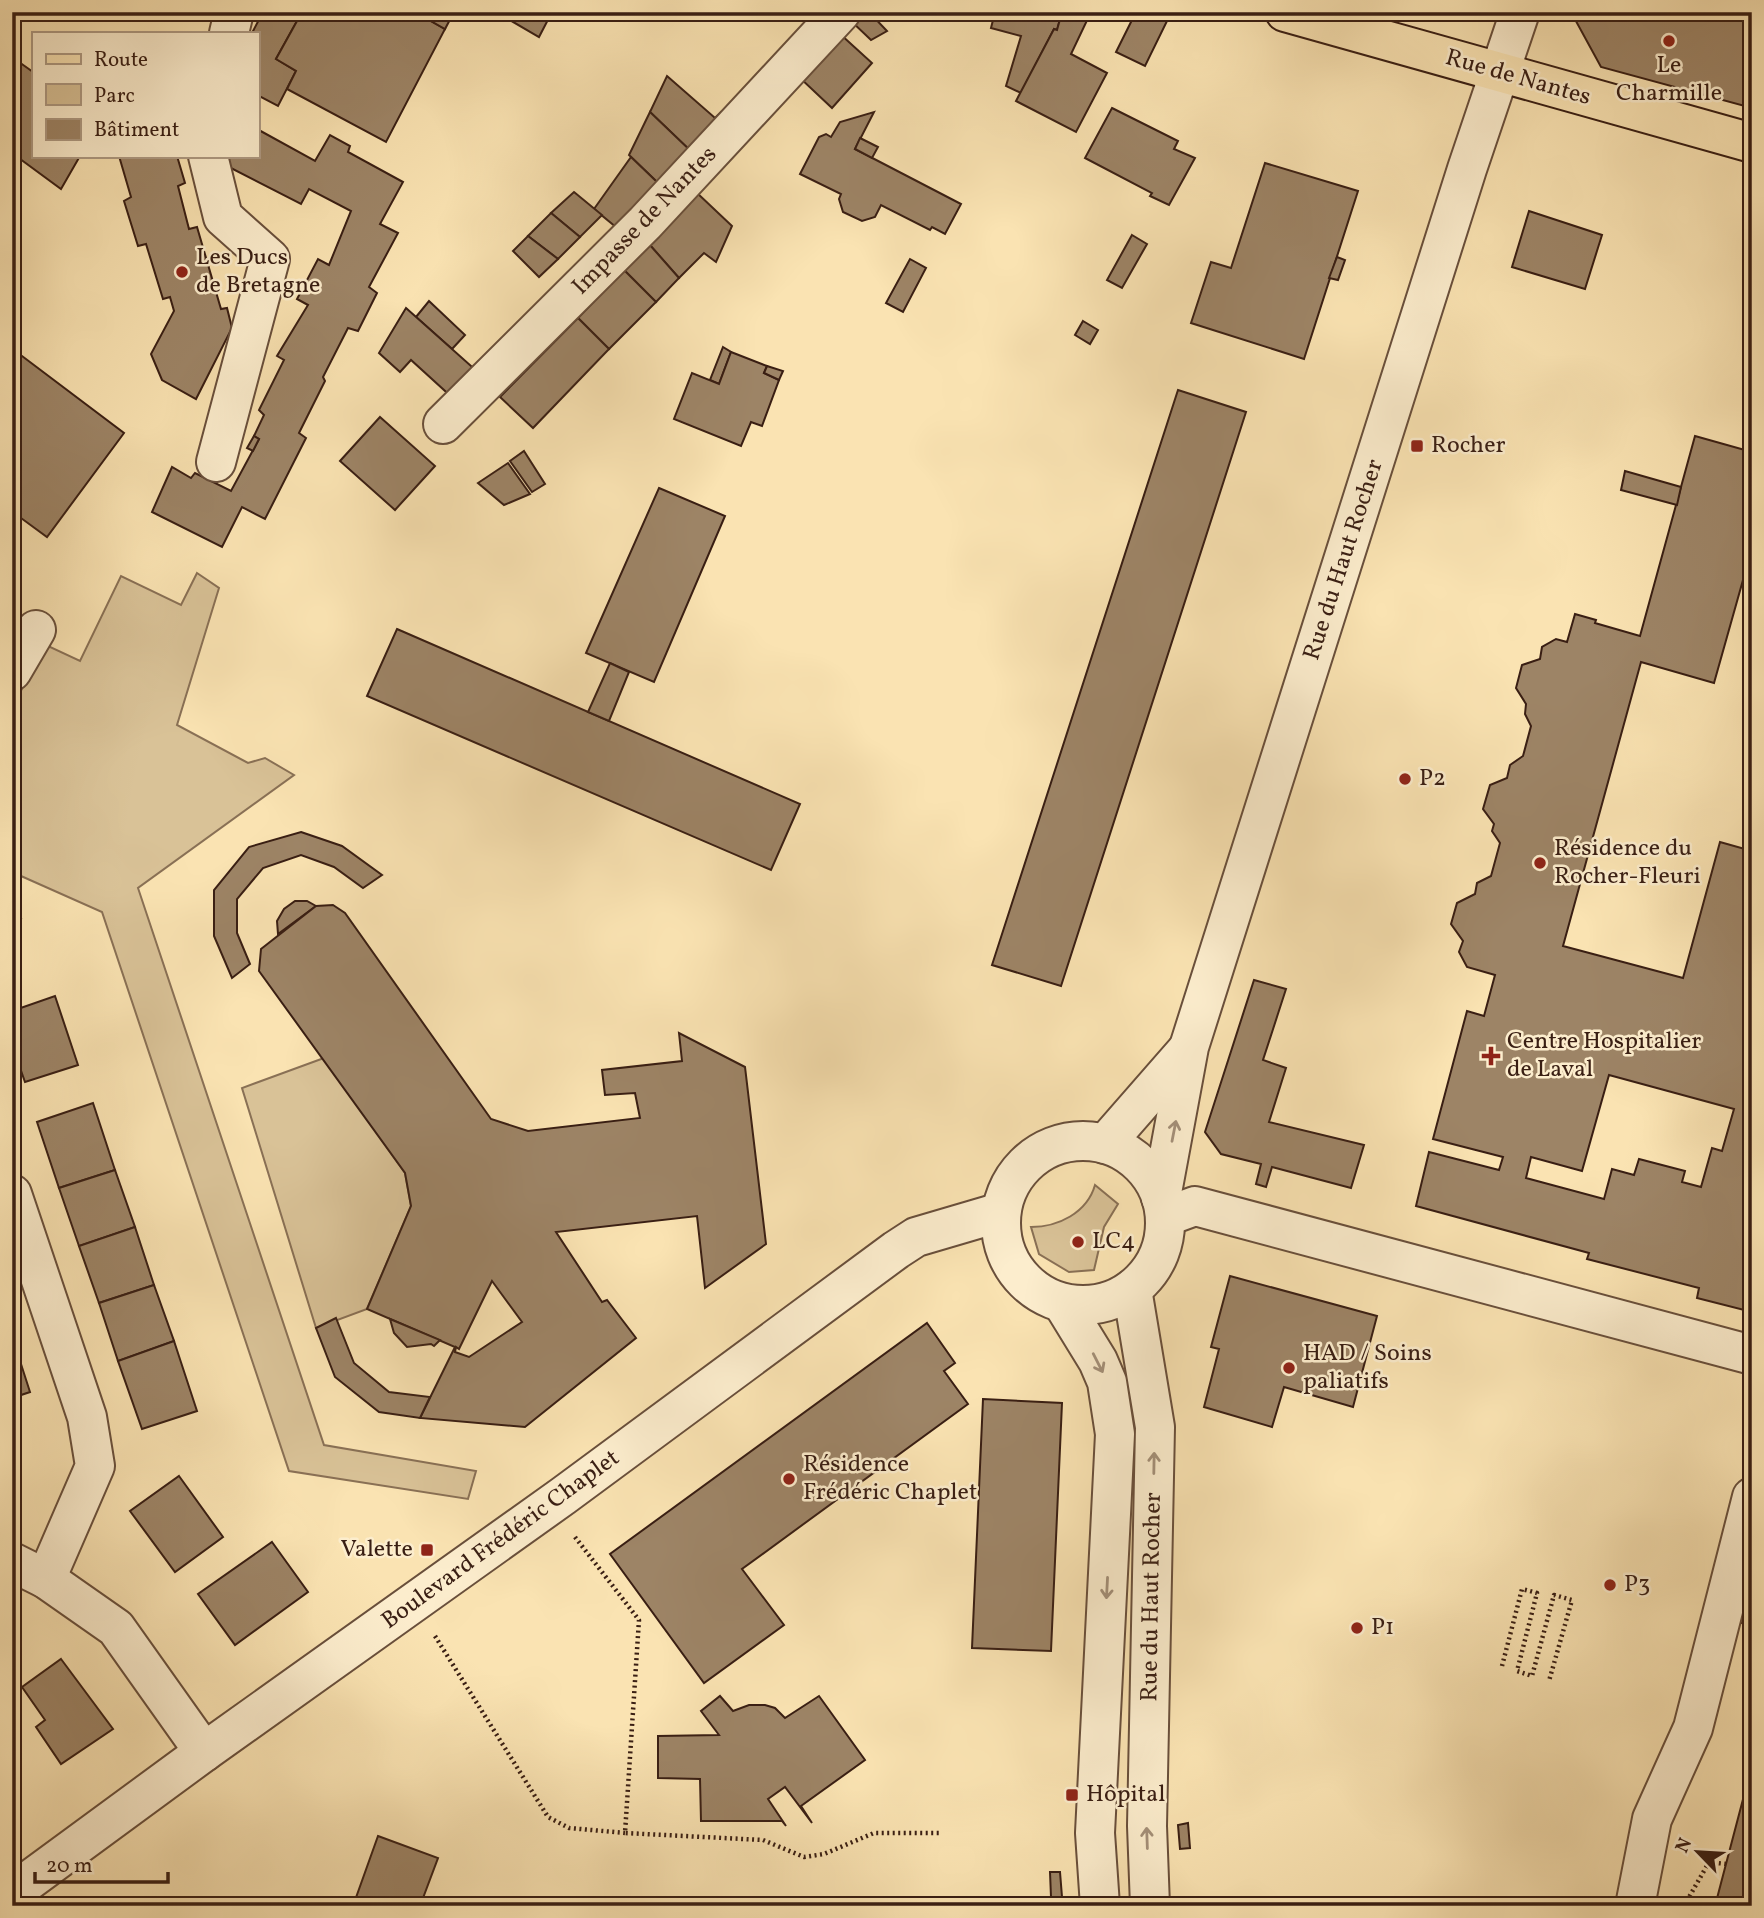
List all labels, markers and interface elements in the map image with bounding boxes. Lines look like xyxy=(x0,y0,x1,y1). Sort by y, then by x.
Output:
legend xyxy=(32,32,259,158)
marker: Le Charmille xyxy=(1661,33,1677,49)
street label: Rue de Nantes xyxy=(1441,41,1595,115)
text: Route xyxy=(94,46,148,75)
place label: Le Charmille xyxy=(1616,49,1722,111)
text: Parc xyxy=(94,82,135,111)
text: Bâtiment xyxy=(94,116,179,145)
street label: Impasse de Nantes xyxy=(565,139,725,303)
place label: Les Ducs de Bretagne xyxy=(196,241,320,303)
marker: Les Ducs de Bretagne xyxy=(174,264,190,280)
place label: Rocher xyxy=(1431,429,1506,463)
marker: Rocher xyxy=(1409,438,1425,454)
street label: Rue du Haut Rocher xyxy=(1295,455,1393,665)
place label: P2 xyxy=(1419,762,1446,796)
marker: P2 xyxy=(1397,771,1413,787)
place label: Résidence du Rocher-Fleuri xyxy=(1554,832,1701,894)
marker: Résidence du Rocher-Fleuri xyxy=(1532,855,1548,871)
place label: Centre Hospitalier de Laval xyxy=(1507,1025,1701,1087)
marker: Centre Hospitalier de Laval xyxy=(1481,1046,1501,1066)
one-way arrow xyxy=(1167,1120,1181,1143)
place label: LC4 xyxy=(1092,1225,1135,1259)
marker: LC4 xyxy=(1070,1234,1086,1250)
place label: HAD / Soins paliatifs xyxy=(1303,1337,1432,1399)
one-way arrow xyxy=(1091,1352,1105,1373)
marker: HAD / Soins paliatifs xyxy=(1281,1360,1297,1376)
street label: Boulevard Frédéric Chaplet xyxy=(375,1442,627,1638)
place label: Résidence Frédéric Chaplet xyxy=(803,1448,977,1510)
one-way arrow xyxy=(1148,1452,1161,1475)
marker: Résidence Frédéric Chaplet xyxy=(781,1471,797,1487)
street label: Rue du Haut Rocher xyxy=(1133,1492,1171,1702)
place label: Valette xyxy=(340,1533,413,1567)
marker: Valette xyxy=(419,1542,435,1558)
place label: P3 xyxy=(1624,1568,1650,1602)
one-way arrow xyxy=(1101,1576,1114,1599)
marker: P3 xyxy=(1602,1577,1618,1593)
place label: P1 xyxy=(1371,1611,1394,1645)
marker: P1 xyxy=(1349,1620,1365,1636)
place label: Hôpital xyxy=(1086,1778,1165,1812)
marker: Hôpital xyxy=(1064,1787,1080,1803)
north arrow xyxy=(1662,1816,1732,1886)
one-way arrow xyxy=(1141,1826,1154,1849)
text: N xyxy=(1670,1834,1699,1857)
scale bar xyxy=(35,1841,168,1885)
text: 20 m xyxy=(46,1852,92,1881)

